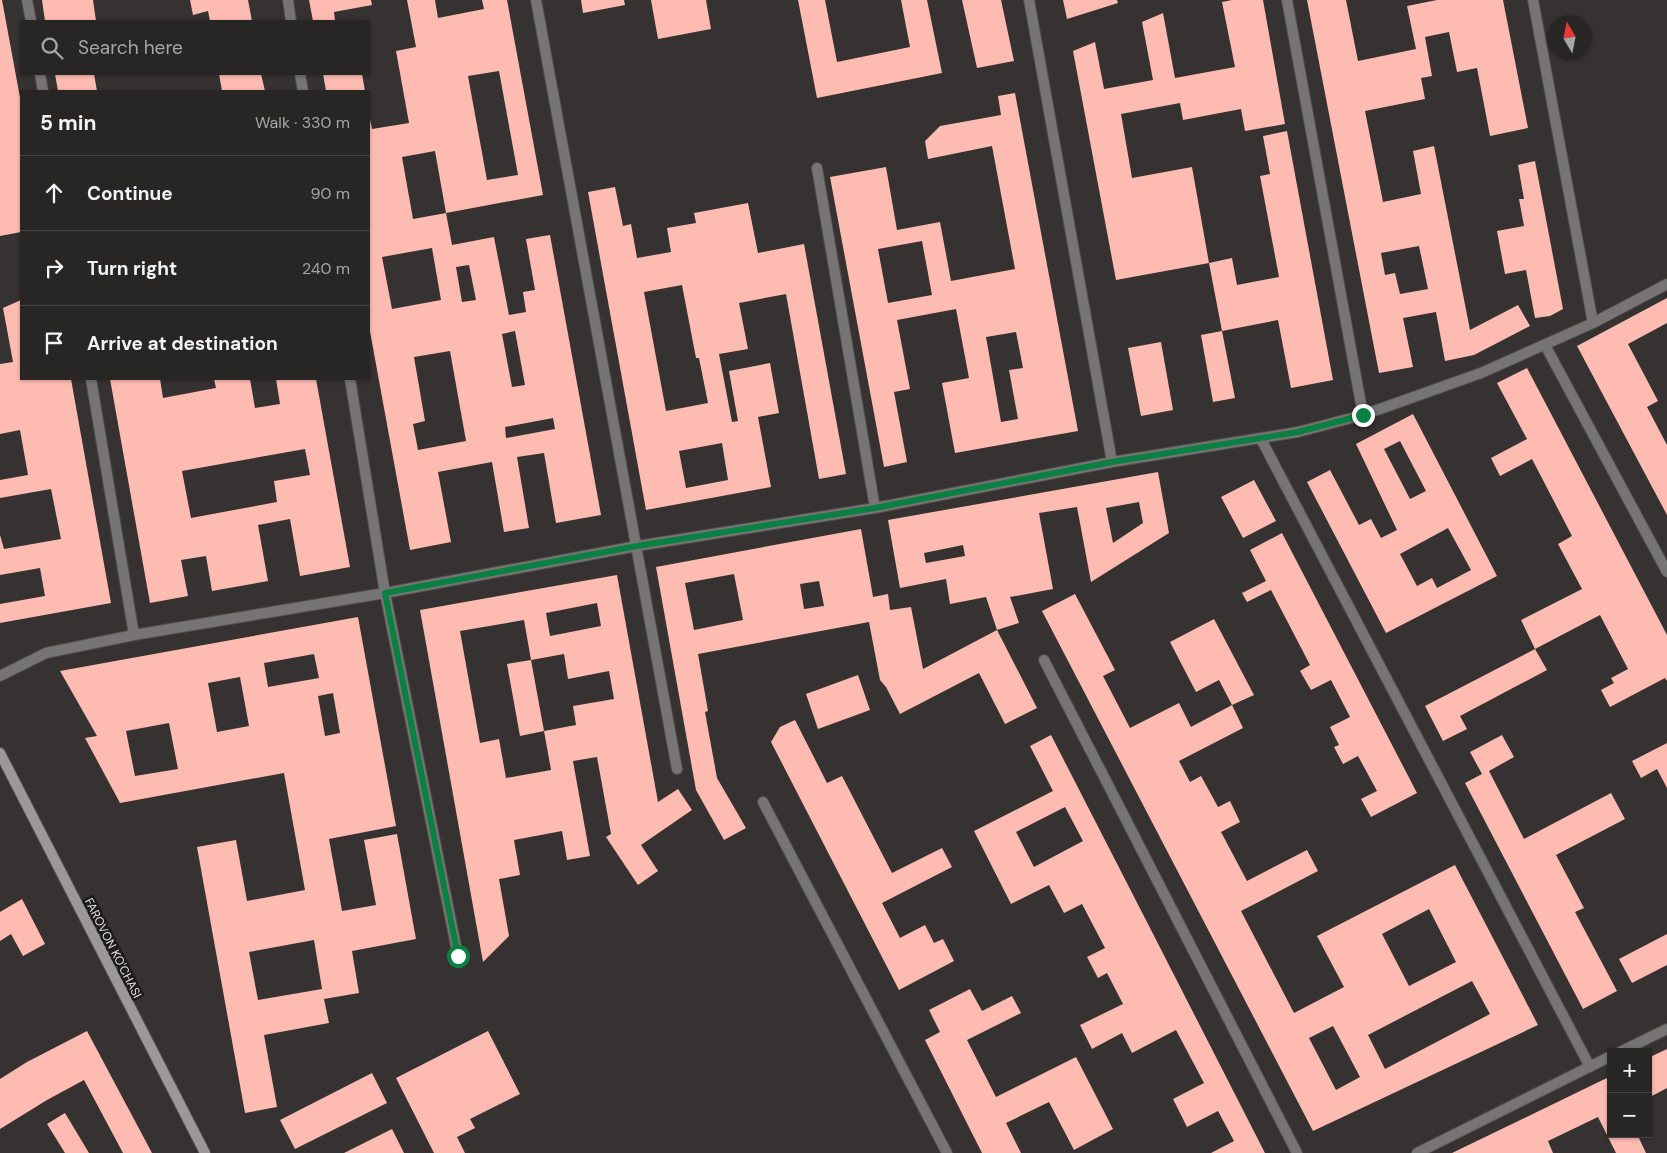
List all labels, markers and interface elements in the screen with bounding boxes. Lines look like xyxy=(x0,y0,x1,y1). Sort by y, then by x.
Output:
north arrow xyxy=(1547,15,1592,60)
search box xyxy=(20,20,370,75)
icon: search xyxy=(38,34,66,62)
text: Search here xyxy=(78,35,183,60)
text: 5 min xyxy=(40,109,96,137)
text: Walk · 330 m xyxy=(255,112,350,133)
icon: ahead xyxy=(40,179,68,207)
text: Continue xyxy=(87,181,173,206)
text: 90 m xyxy=(310,183,350,204)
icon: right xyxy=(40,254,68,282)
text: Turn right xyxy=(87,256,177,281)
text: 240 m xyxy=(302,258,350,279)
icon: arrive xyxy=(40,329,68,357)
text: Arrive at destination xyxy=(87,331,278,356)
route end xyxy=(1352,404,1375,427)
street label: FAROVON KO'CHASI xyxy=(81,895,145,1001)
route start xyxy=(447,945,470,968)
map controls xyxy=(1607,1048,1652,1138)
button: + xyxy=(1607,1048,1652,1093)
button: − xyxy=(1607,1093,1652,1138)

